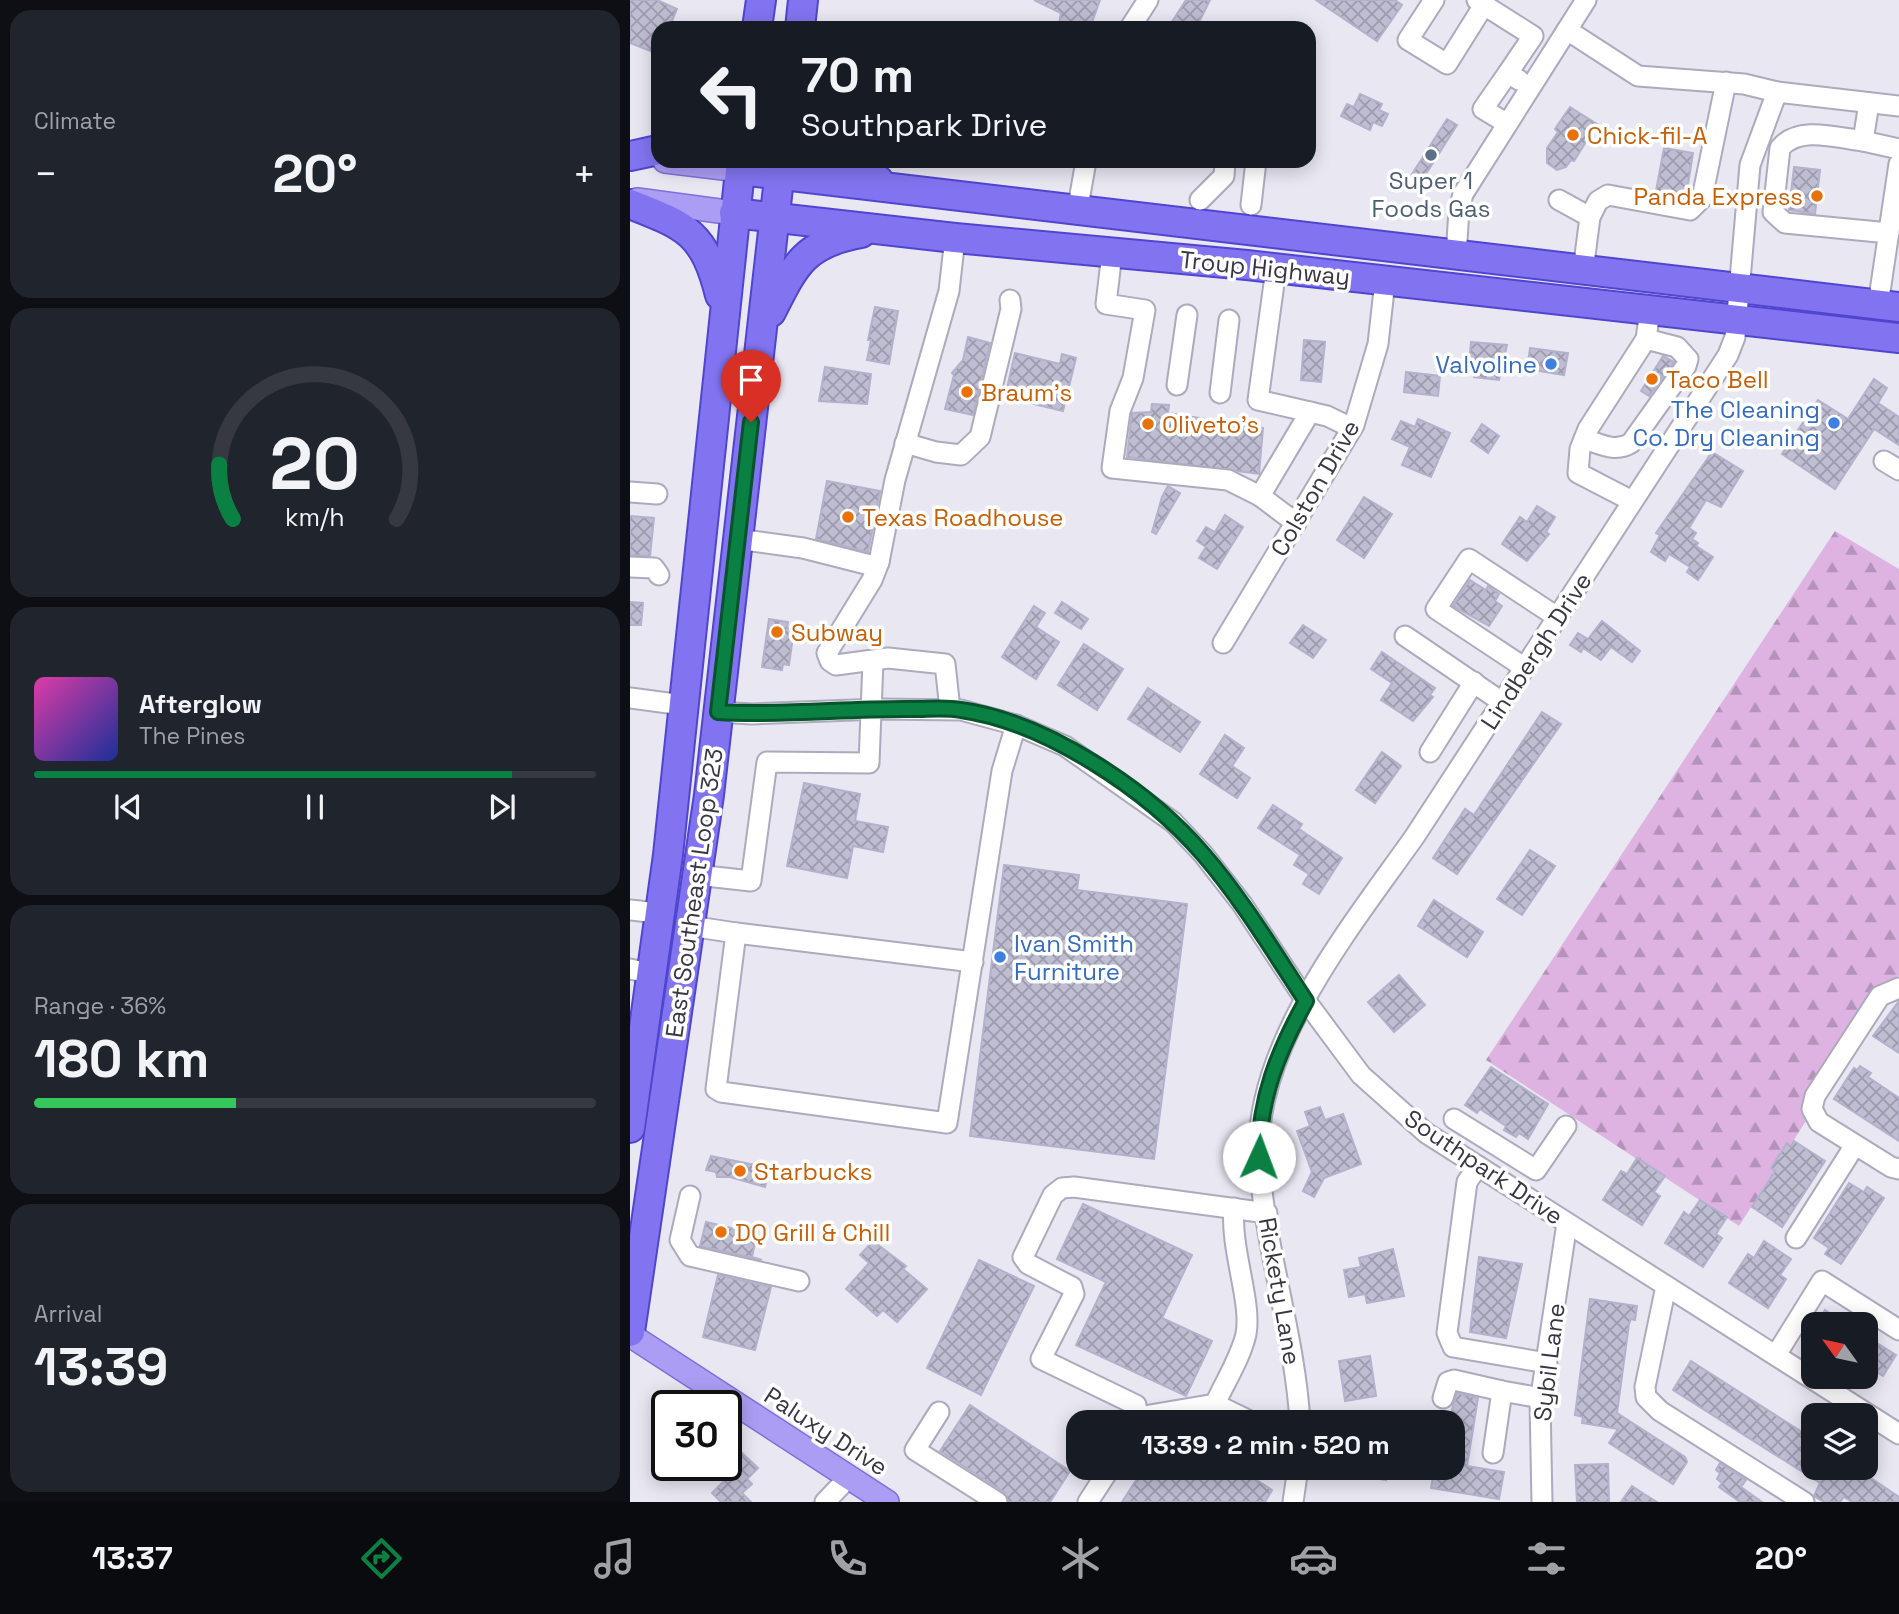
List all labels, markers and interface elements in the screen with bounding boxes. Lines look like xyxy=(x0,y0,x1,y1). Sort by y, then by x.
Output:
text: 70 m xyxy=(801,44,914,106)
icon: left xyxy=(686,49,777,140)
text: Southpark Drive xyxy=(801,105,1047,145)
text: Climate xyxy=(34,106,116,136)
place label: Chick-fil-A xyxy=(1587,120,1707,151)
marker: Chick-fil-A xyxy=(1565,127,1581,143)
text: 20° xyxy=(272,141,358,207)
marker: Super 1 Foods Gas xyxy=(1423,147,1439,163)
text: − xyxy=(34,150,58,198)
text: + xyxy=(572,150,596,198)
place label: Super 1 Foods Gas xyxy=(1372,165,1490,224)
place label: Panda Express xyxy=(1634,181,1803,212)
marker: Panda Express xyxy=(1809,188,1825,204)
street label: Troup Highway xyxy=(1178,244,1352,292)
place label: Valvoline xyxy=(1435,349,1537,380)
pin xyxy=(721,350,781,422)
marker: Valvoline xyxy=(1543,356,1559,372)
icon: arrive xyxy=(732,361,770,399)
place label: Taco Bell xyxy=(1666,364,1769,395)
marker: Taco Bell xyxy=(1644,371,1660,387)
place label: Braum's xyxy=(981,377,1072,408)
marker: Braum's xyxy=(959,384,975,400)
place label: The Cleaning Co. Dry Cleaning xyxy=(1633,394,1820,453)
place label: Oliveto's xyxy=(1162,409,1259,440)
street label: Colston Drive xyxy=(1263,414,1367,562)
marker: The Cleaning Co. Dry Cleaning xyxy=(1826,415,1842,431)
marker: Oliveto's xyxy=(1140,416,1156,432)
text: 20 xyxy=(270,417,360,510)
text: km/h xyxy=(285,500,345,532)
place label: Texas Roadhouse xyxy=(862,502,1064,533)
marker: Texas Roadhouse xyxy=(840,509,856,525)
street label: Lindbergh Drive xyxy=(1474,567,1598,735)
place label: Subway xyxy=(791,617,883,648)
marker: Subway xyxy=(769,624,785,640)
text: Afterglow xyxy=(139,687,262,721)
text: The Pines xyxy=(139,721,245,751)
street label: East Southeast Loop 323 xyxy=(658,746,730,1040)
icon: previous xyxy=(109,788,147,826)
icon: pause xyxy=(296,788,334,826)
icon: next xyxy=(483,788,521,826)
place label: Ivan Smith Furniture xyxy=(1014,928,1134,987)
marker: Ivan Smith Furniture xyxy=(992,949,1008,965)
text: Range · 36% xyxy=(34,991,166,1021)
text: 180 km xyxy=(34,1026,209,1092)
street label: Southpark Drive xyxy=(1399,1102,1569,1232)
position arrow xyxy=(1222,1120,1296,1194)
place label: Starbucks xyxy=(754,1156,872,1187)
marker: Starbucks xyxy=(732,1163,748,1179)
street label: Rickety Lane xyxy=(1252,1215,1308,1367)
place label: DQ Grill & Chill xyxy=(735,1217,890,1248)
marker: DQ Grill & Chill xyxy=(713,1224,729,1240)
text: Arrival xyxy=(34,1299,102,1329)
street label: Sybil Lane xyxy=(1526,1301,1572,1423)
north arrow xyxy=(1801,1312,1878,1390)
map controls xyxy=(1801,1312,1878,1480)
text: 13:39 xyxy=(34,1334,168,1400)
street label: Paluxy Drive xyxy=(758,1380,894,1482)
speed limit sign: 30 xyxy=(651,1390,742,1481)
button: layers xyxy=(1801,1403,1878,1480)
text: 13:39 · 2 min · 520 m xyxy=(1141,1428,1390,1462)
icon: directions xyxy=(357,1534,406,1583)
icon: music xyxy=(590,1534,639,1583)
icon: phone xyxy=(823,1534,872,1583)
icon: climate xyxy=(1056,1534,1105,1583)
icon: car xyxy=(1289,1534,1338,1583)
icon: filters xyxy=(1522,1534,1571,1583)
text: 13:37 xyxy=(92,1538,173,1578)
text: 20° xyxy=(1755,1538,1807,1578)

